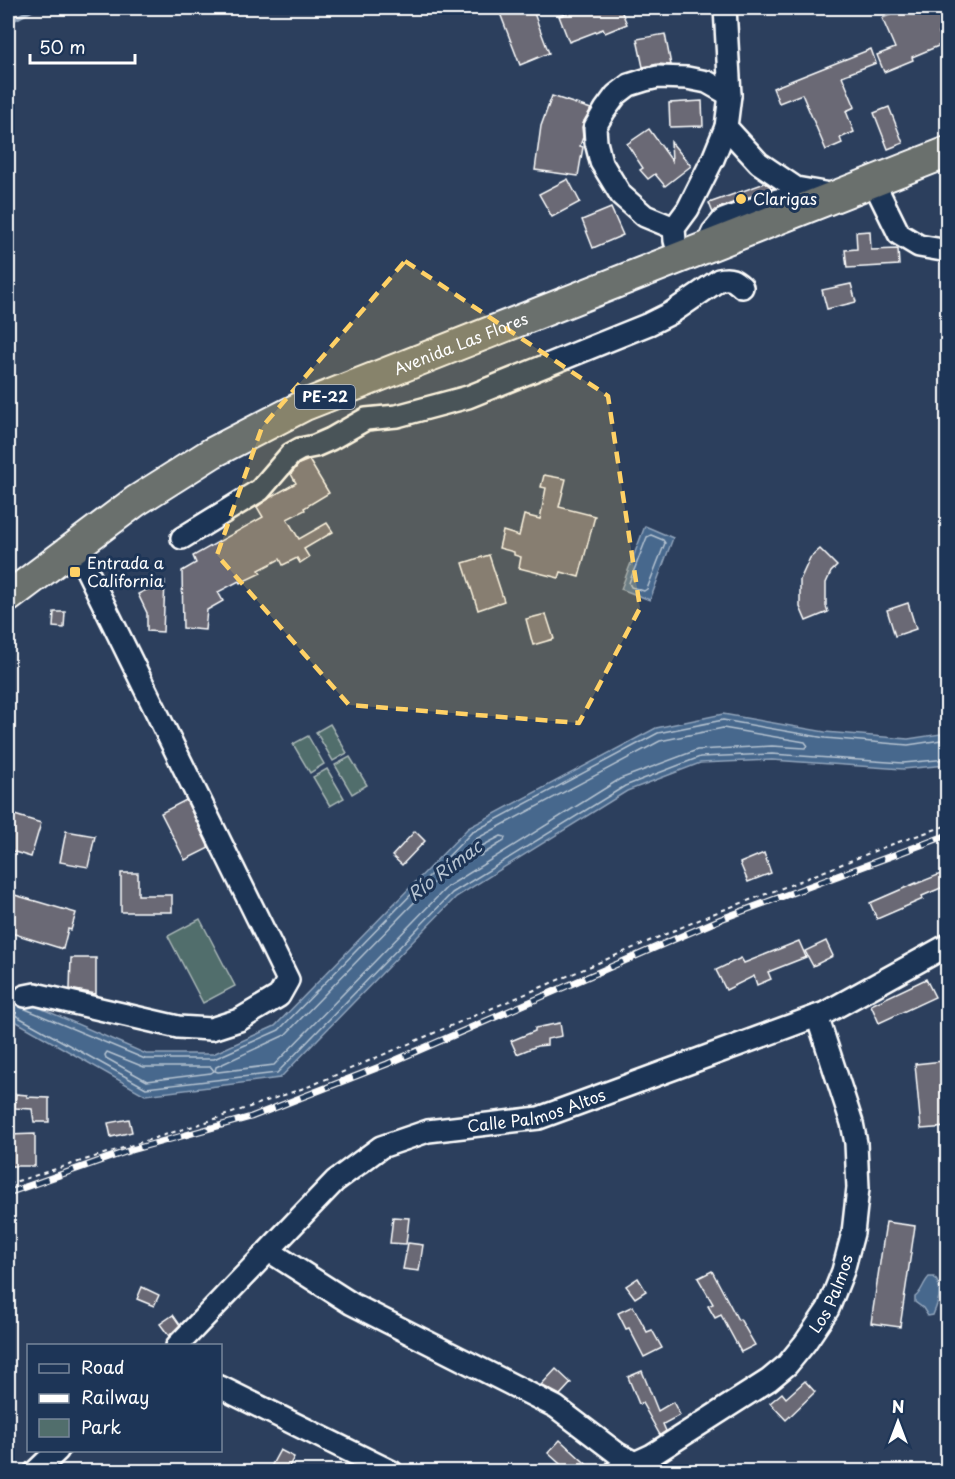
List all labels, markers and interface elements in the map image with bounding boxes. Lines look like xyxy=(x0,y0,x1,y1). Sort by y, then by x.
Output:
scale bar xyxy=(30,27,135,65)
text: 50 m xyxy=(39,33,86,60)
place label: Clarigas xyxy=(753,186,817,210)
marker: Clarigas xyxy=(734,192,748,206)
street label: Avenida Las Flores xyxy=(390,305,531,380)
road number: PE-22 xyxy=(295,385,355,409)
place label: Entrada a California xyxy=(87,550,164,592)
marker: Entrada a California xyxy=(68,565,82,579)
water label: Río Rímac xyxy=(401,831,489,907)
street label: Calle Palmos Altos xyxy=(466,1082,609,1137)
street label: Los Palmos xyxy=(802,1252,858,1337)
legend xyxy=(27,1344,222,1452)
text: Road xyxy=(81,1353,125,1380)
text: Railway xyxy=(81,1383,149,1410)
north arrow xyxy=(868,1392,928,1452)
text: N xyxy=(892,1394,904,1418)
text: Park xyxy=(81,1413,121,1440)

